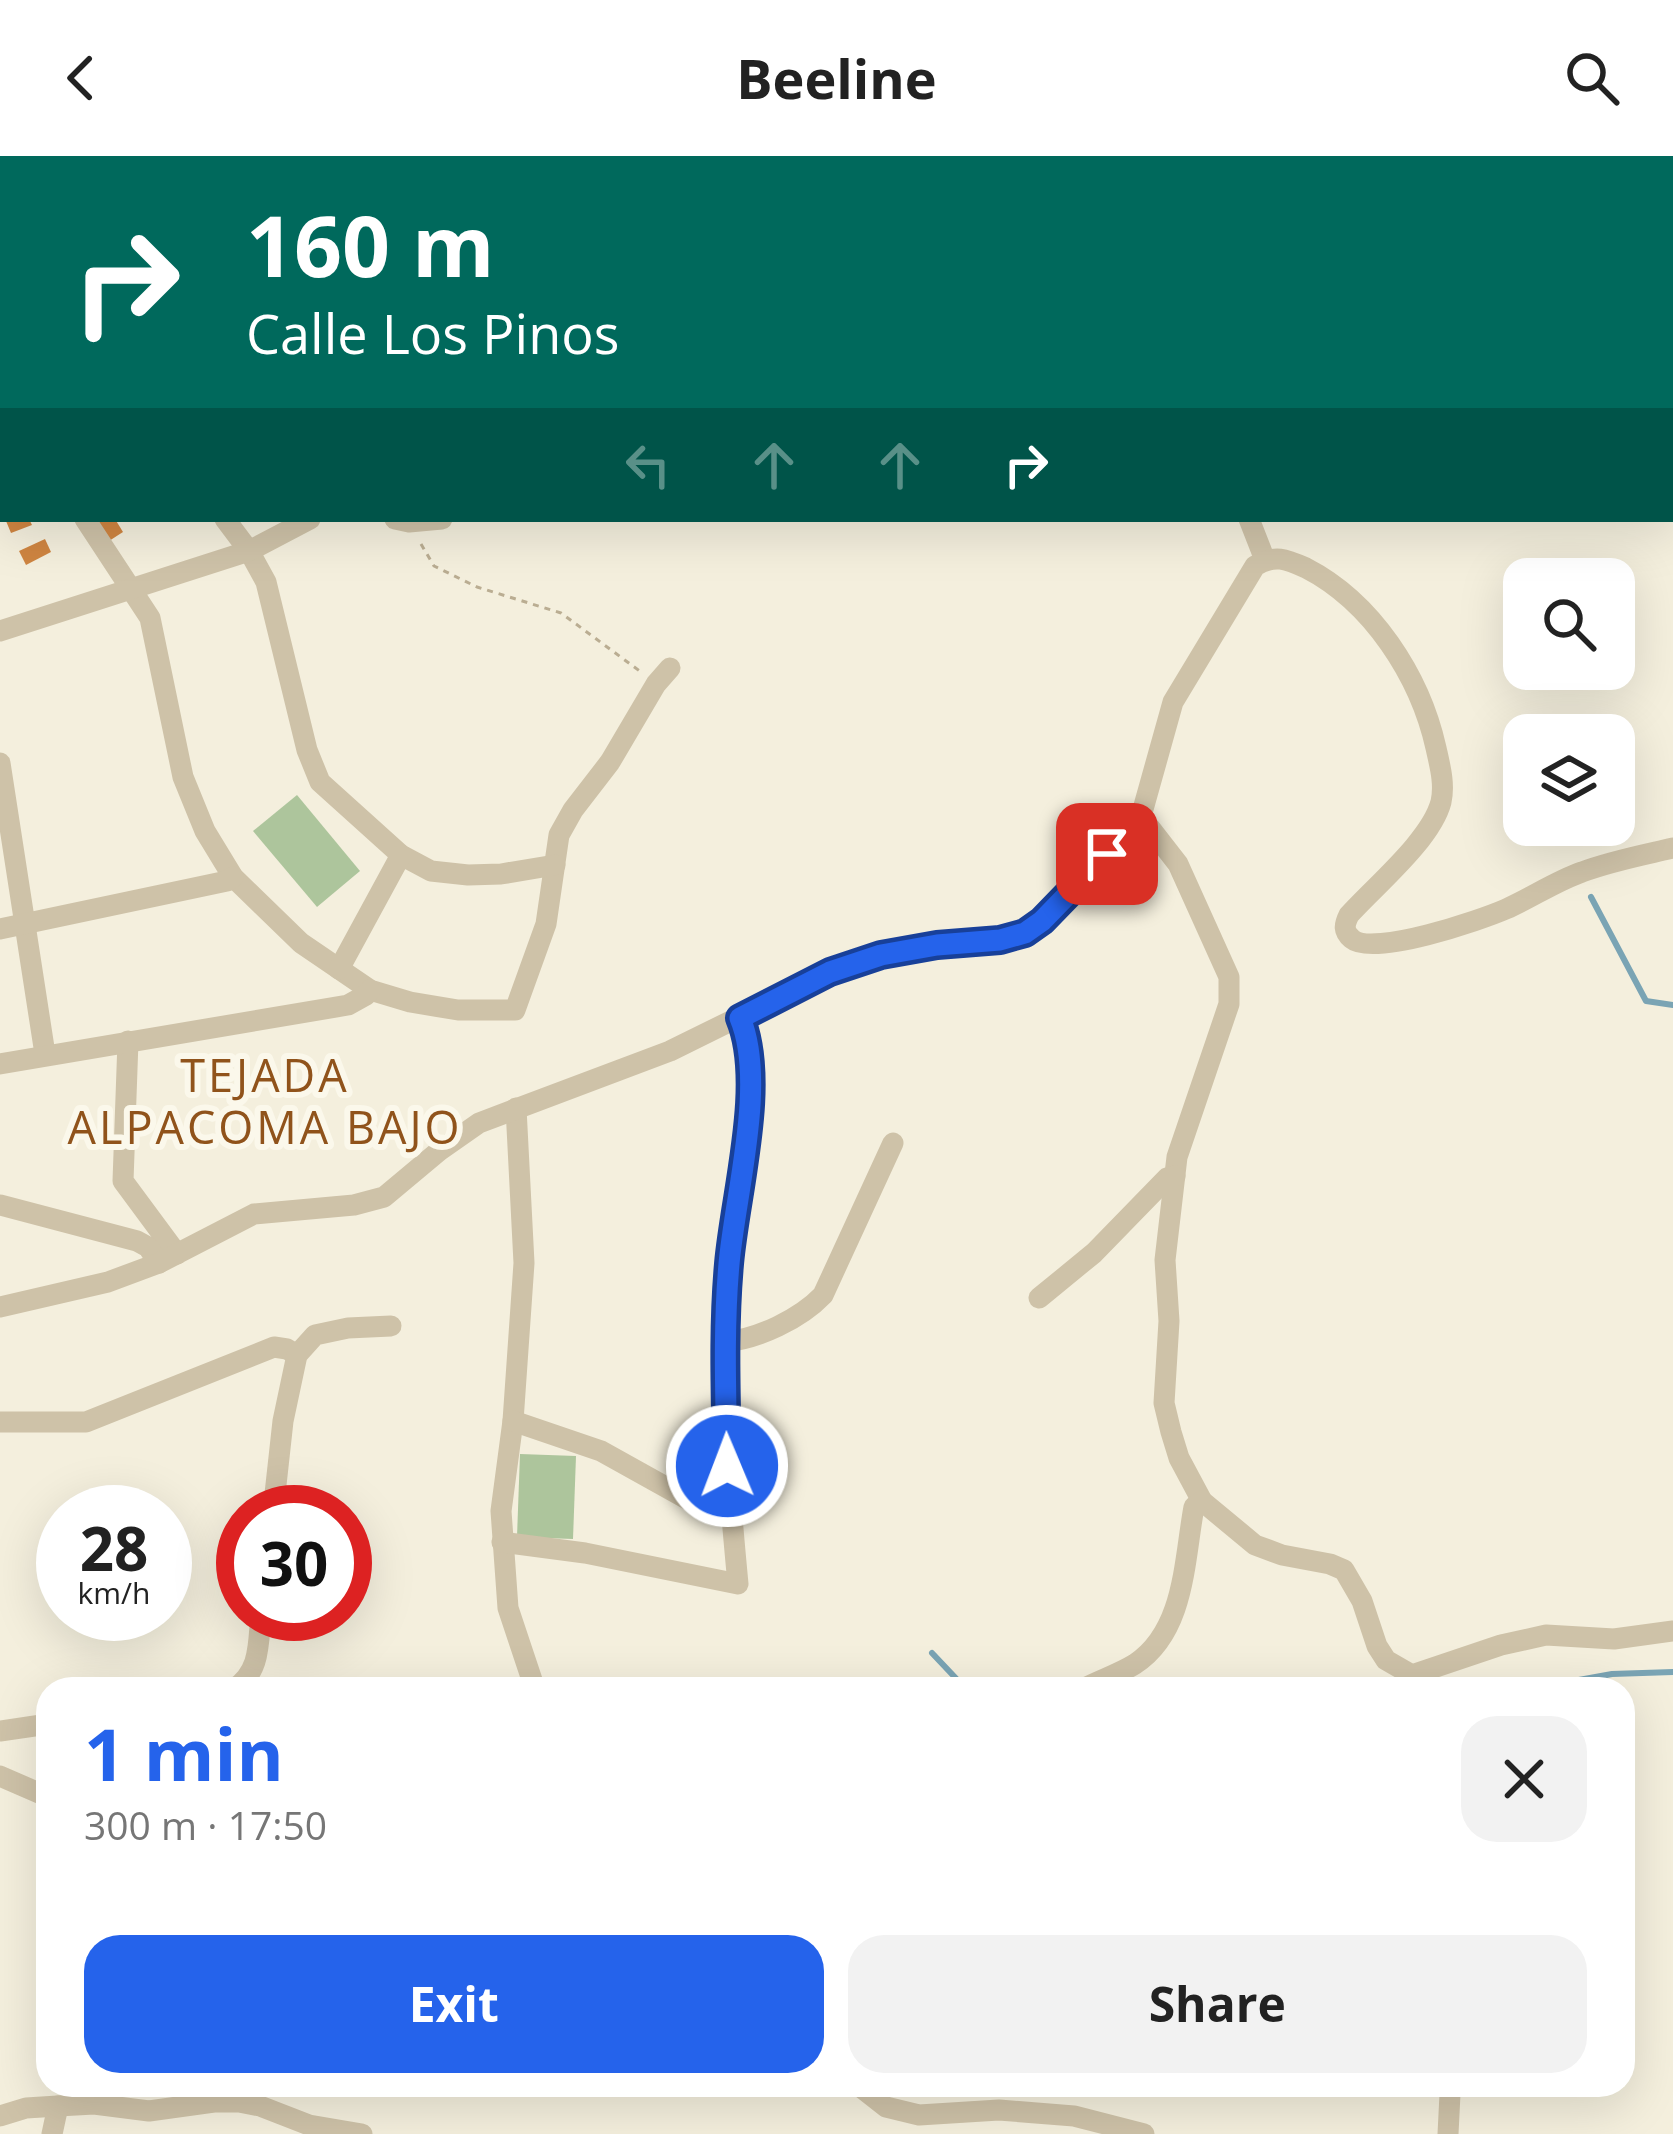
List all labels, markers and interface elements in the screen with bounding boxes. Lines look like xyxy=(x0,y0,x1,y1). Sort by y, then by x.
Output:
text: Beeline xyxy=(736,41,937,115)
icon: back xyxy=(48,45,114,111)
icon: search xyxy=(1559,45,1625,111)
text: 160 m xyxy=(246,187,494,302)
icon: right xyxy=(48,204,204,360)
text: Calle Los Pinos xyxy=(246,296,620,370)
icon: left xyxy=(615,432,681,498)
icon: ahead xyxy=(741,432,807,498)
icon: ahead xyxy=(867,432,933,498)
icon: right xyxy=(993,432,1059,498)
map controls xyxy=(1503,558,1635,846)
button: search xyxy=(1503,558,1635,690)
button: layers xyxy=(1503,714,1635,846)
pin xyxy=(1056,803,1158,905)
icon: arrive xyxy=(1074,821,1140,887)
district label: TEJADA ALPACOMA BAJO xyxy=(67,1044,463,1157)
position arrow xyxy=(664,1403,790,1529)
speed limit sign: 30 xyxy=(216,1485,372,1641)
text: 28 xyxy=(80,1507,148,1589)
text: km/h xyxy=(78,1572,150,1613)
text: 1 min xyxy=(84,1704,284,1802)
button: close xyxy=(1461,1716,1587,1842)
text: 300 m · 17:50 xyxy=(84,1798,327,1851)
button: Exit xyxy=(84,1935,824,2073)
button: Share xyxy=(848,1935,1587,2073)

